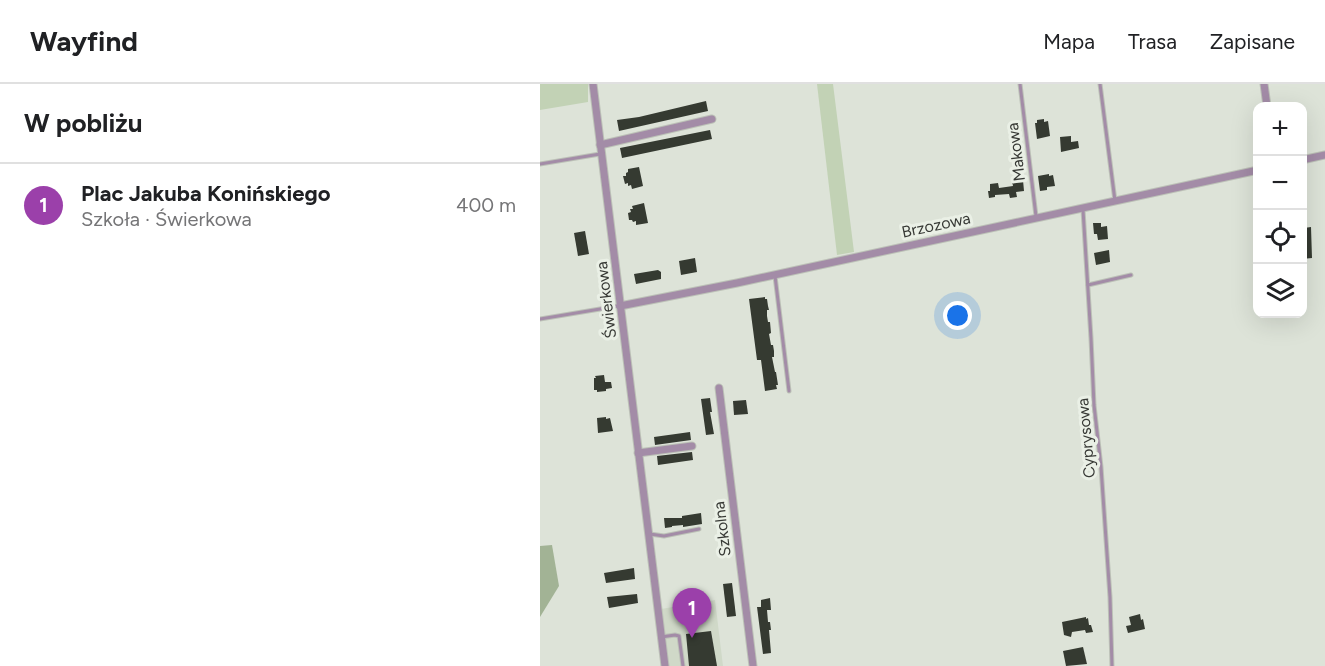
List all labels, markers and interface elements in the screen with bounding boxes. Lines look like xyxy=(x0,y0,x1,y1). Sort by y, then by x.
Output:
text: Wayfind xyxy=(30,24,138,58)
text: Mapa xyxy=(1043,29,1095,54)
text: Trasa xyxy=(1128,29,1177,54)
text: Zapisane xyxy=(1210,29,1295,54)
map controls xyxy=(1253,102,1307,318)
button: + xyxy=(1253,102,1307,156)
text: W pobliżu xyxy=(24,107,142,139)
street label: Makowa xyxy=(1003,122,1029,182)
button: − xyxy=(1253,156,1307,210)
text: Plac Jakuba Konińskiego xyxy=(81,180,331,207)
text: 1 xyxy=(39,193,48,217)
text: 400 m xyxy=(456,193,516,217)
text: Szkoła · Świerkowa xyxy=(81,207,252,231)
street label: Brzozowa xyxy=(900,208,972,242)
button: locate xyxy=(1253,210,1307,264)
street label: Świerkowa xyxy=(592,260,620,340)
button: layers xyxy=(1253,264,1307,318)
your location xyxy=(943,301,972,330)
street label: Cyprysowa xyxy=(1073,397,1099,479)
street label: Szkolna xyxy=(709,500,735,558)
pin: 1 xyxy=(672,588,712,638)

